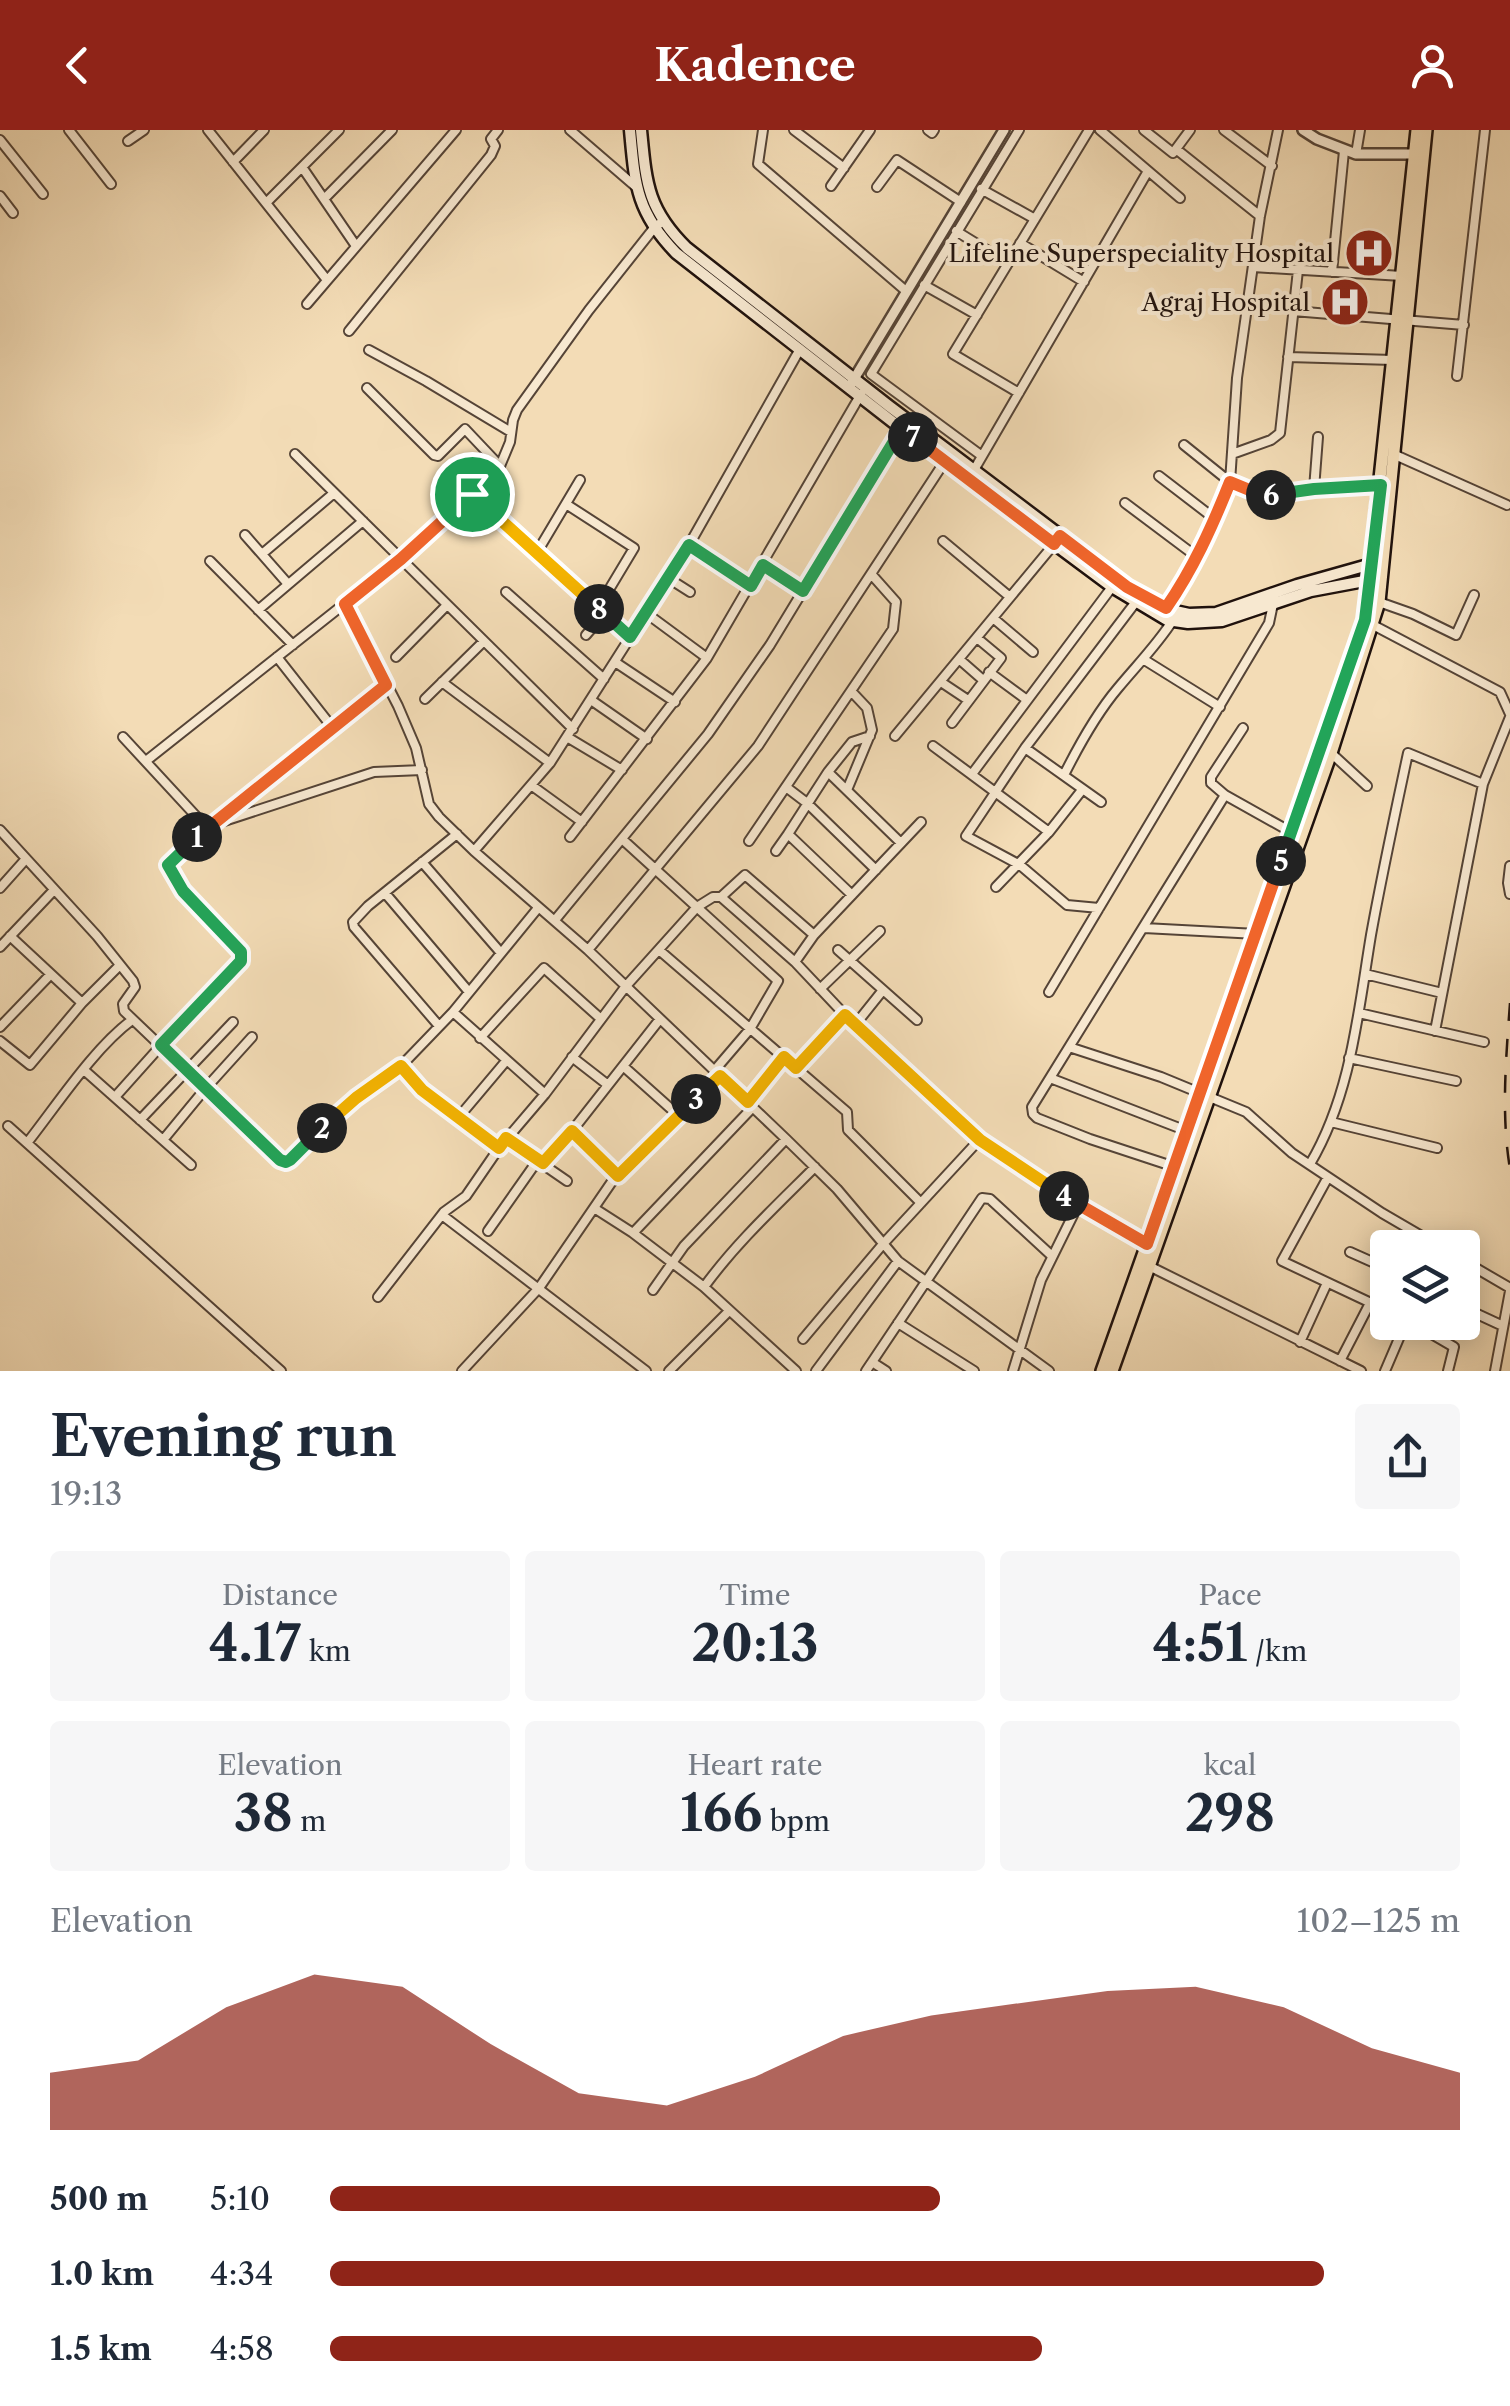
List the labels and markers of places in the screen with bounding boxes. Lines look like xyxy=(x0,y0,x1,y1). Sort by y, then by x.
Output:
hospital icon: Lifeline Superspeciality Hospital xyxy=(1343,227,1395,279)
place label: Lifeline Superspeciality Hospital xyxy=(948,238,1334,269)
hospital icon: Agraj Hospital xyxy=(1319,276,1371,328)
place label: Agraj Hospital xyxy=(1140,287,1310,318)
pin: 7 xyxy=(888,412,938,462)
pin xyxy=(430,452,515,537)
pin: 6 xyxy=(1246,470,1296,520)
pin: 8 xyxy=(574,584,624,634)
pin: 1 xyxy=(172,812,222,862)
pin: 5 xyxy=(1256,836,1306,886)
pin: 3 xyxy=(671,1074,721,1124)
pin: 2 xyxy=(297,1103,347,1153)
pin: 4 xyxy=(1039,1171,1089,1221)

